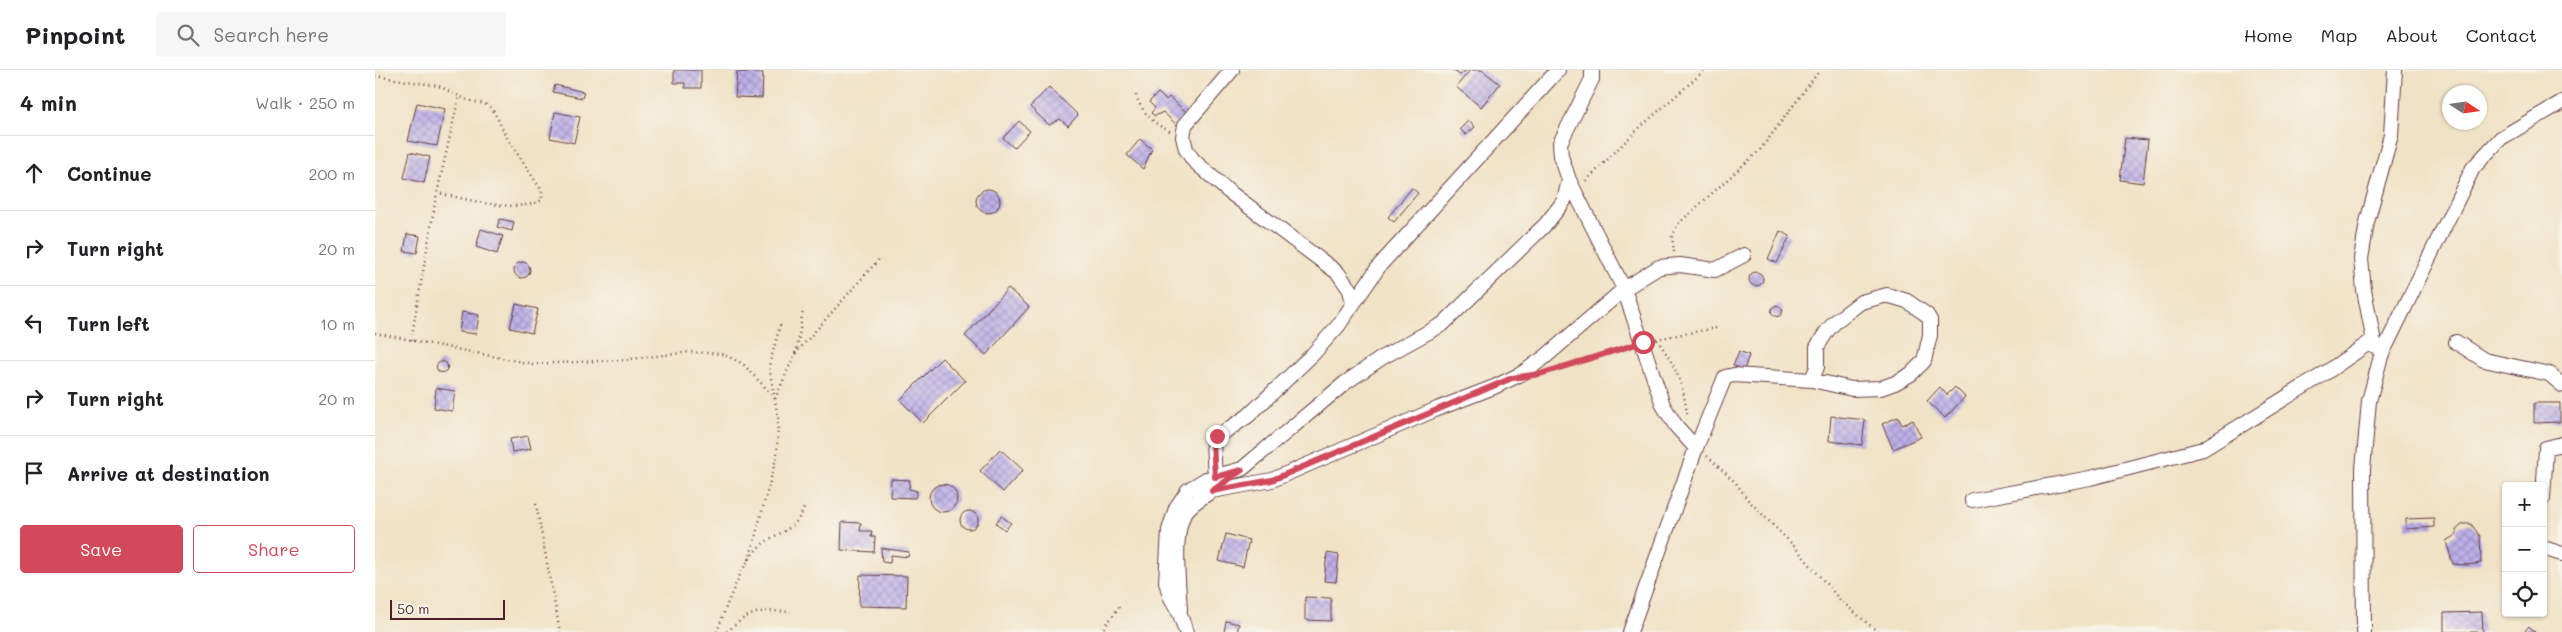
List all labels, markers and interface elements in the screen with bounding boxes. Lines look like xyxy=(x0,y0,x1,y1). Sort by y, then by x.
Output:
search box xyxy=(156,12,506,57)
text: Pinpoint xyxy=(25,19,126,50)
icon: search xyxy=(174,21,202,49)
text: Search here xyxy=(214,22,329,47)
text: Home xyxy=(2244,23,2293,47)
text: Map xyxy=(2321,23,2357,47)
text: About xyxy=(2385,23,2438,47)
text: Contact xyxy=(2466,23,2537,47)
north arrow xyxy=(2442,85,2487,130)
text: 4 min xyxy=(20,89,77,116)
text: Walk · 250 m xyxy=(255,92,355,113)
icon: ahead xyxy=(20,159,48,187)
text: Continue xyxy=(67,161,152,186)
text: 200 m xyxy=(308,163,355,184)
icon: right xyxy=(20,234,48,262)
text: Turn right xyxy=(67,236,164,261)
text: 20 m xyxy=(318,238,355,259)
icon: left xyxy=(20,309,48,337)
text: Turn left xyxy=(67,311,150,336)
text: 10 m xyxy=(320,313,355,334)
route start xyxy=(1632,331,1655,354)
icon: right xyxy=(20,384,48,412)
text: Turn right xyxy=(67,386,164,411)
text: 20 m xyxy=(318,388,355,409)
route end xyxy=(1206,425,1229,448)
icon: arrive xyxy=(20,459,48,487)
text: Arrive at destination xyxy=(67,461,270,486)
map controls xyxy=(2502,482,2547,617)
button: + xyxy=(2502,482,2547,527)
button: Save xyxy=(20,525,183,573)
button: Share xyxy=(193,525,355,573)
button: − xyxy=(2502,527,2547,572)
button: locate xyxy=(2502,572,2547,617)
scale bar xyxy=(390,597,505,620)
text: 50 m xyxy=(397,599,429,618)

